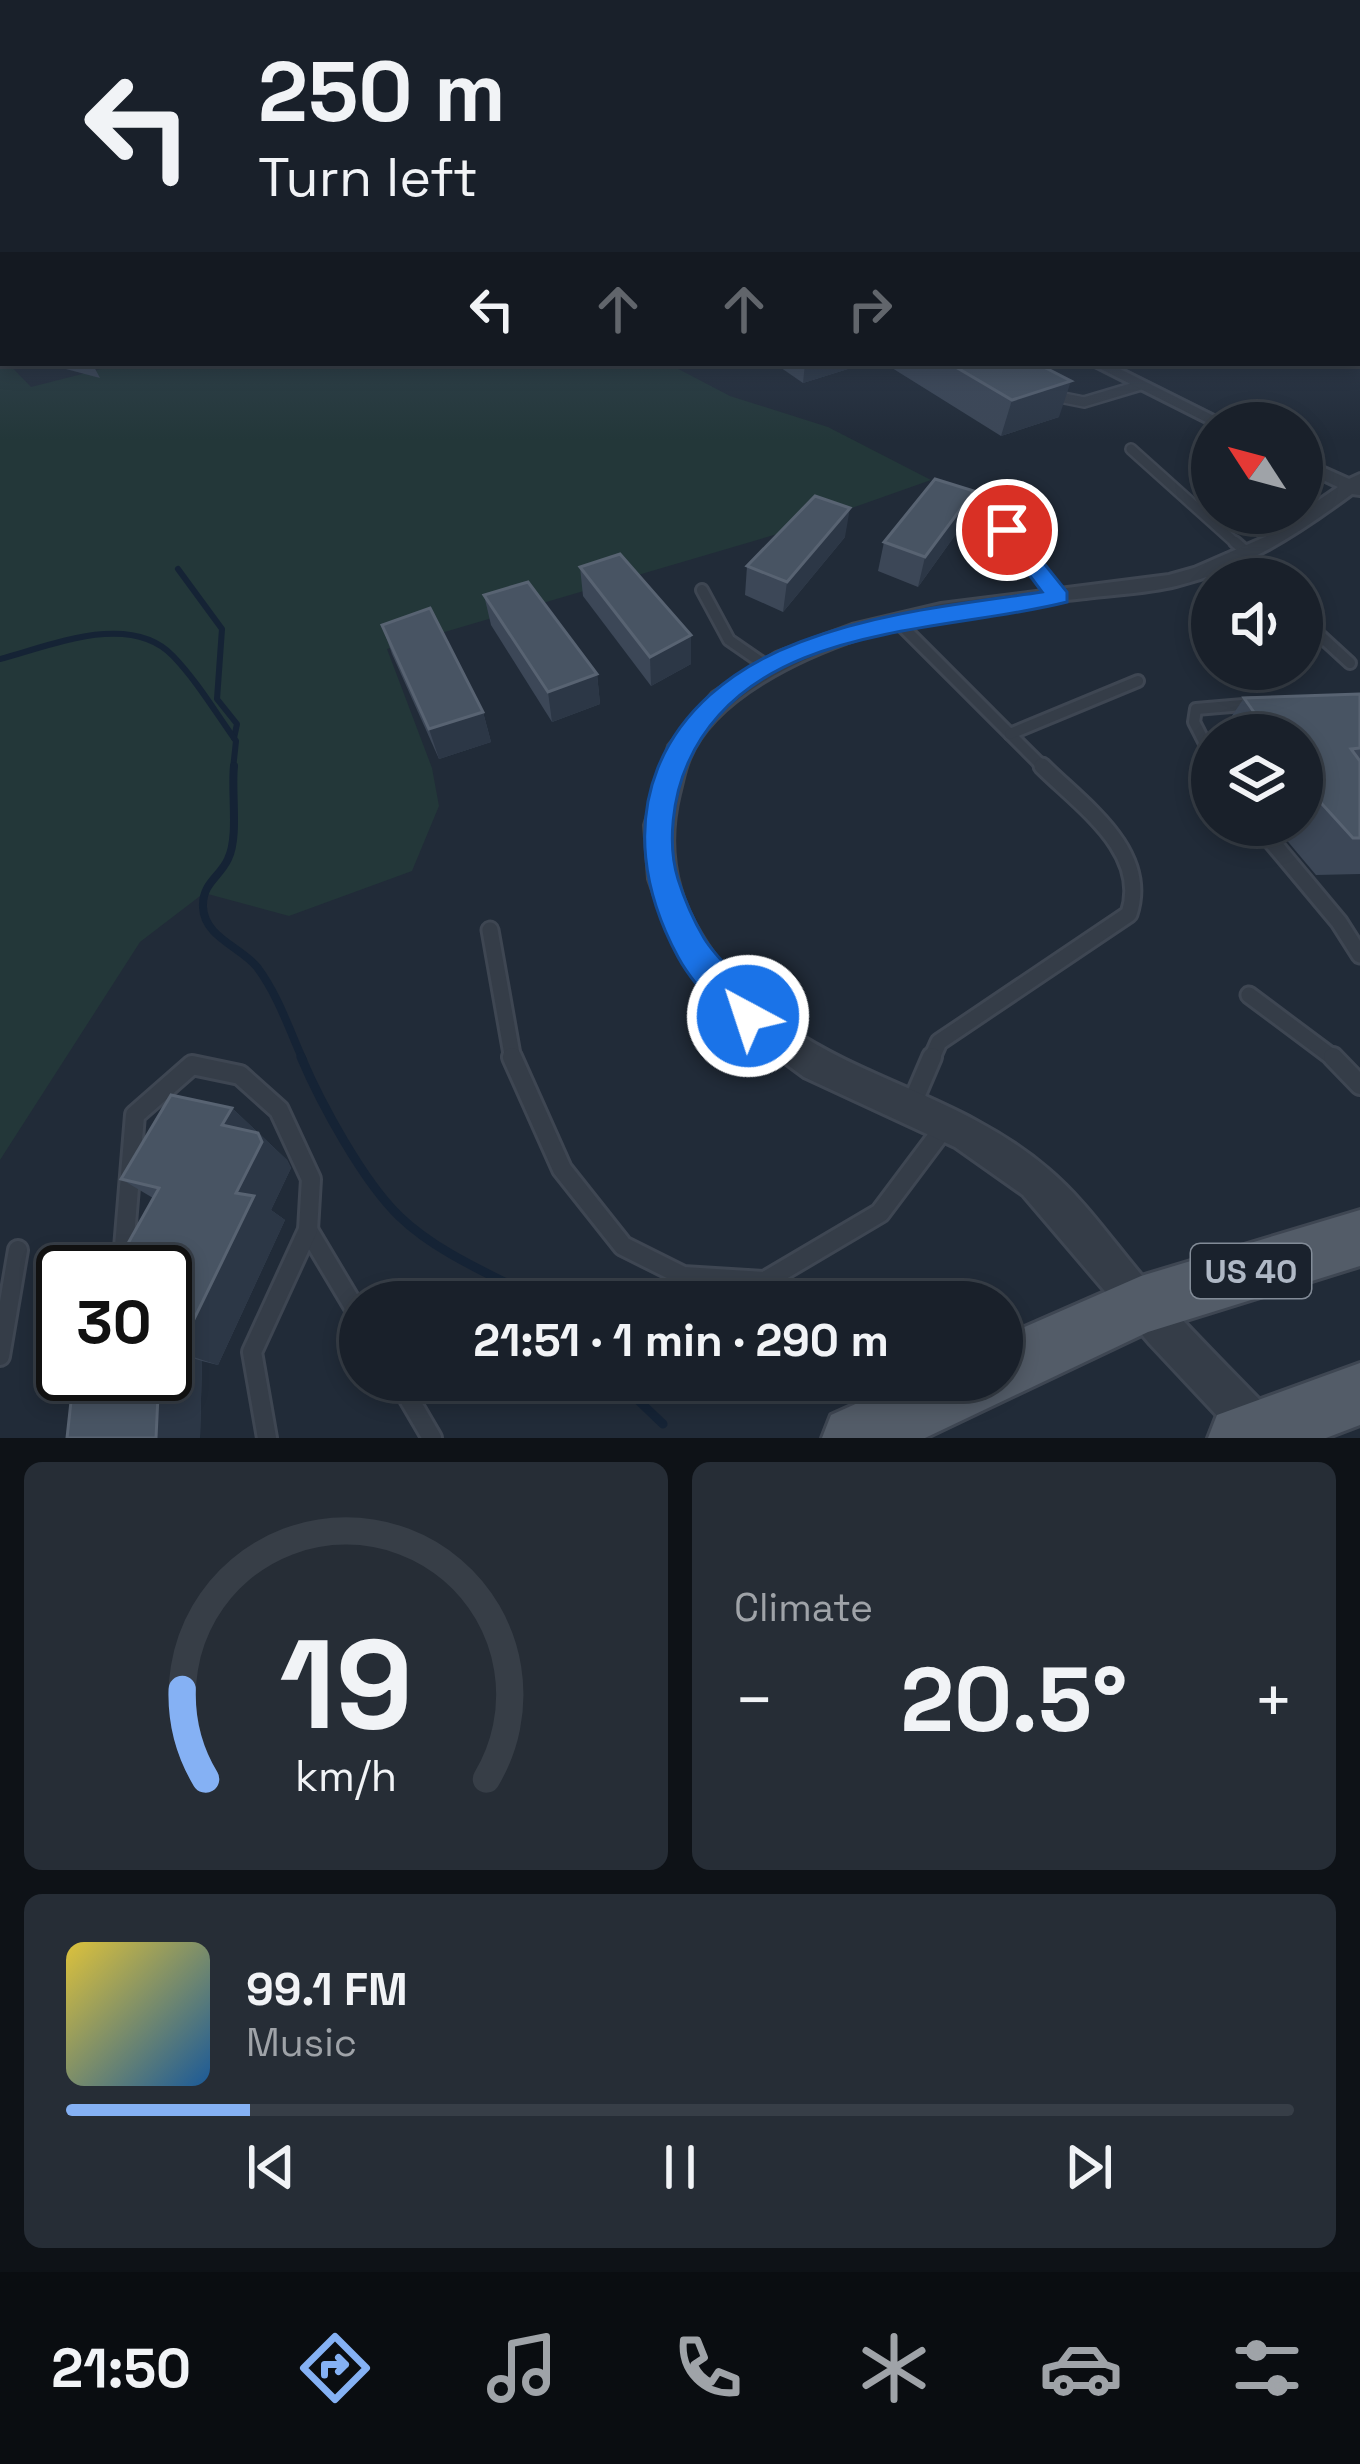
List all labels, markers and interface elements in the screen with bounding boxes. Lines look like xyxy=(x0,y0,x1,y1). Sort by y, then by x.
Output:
text: 250 m xyxy=(258,38,506,146)
icon: left xyxy=(60,48,216,204)
text: Turn left xyxy=(258,143,478,212)
icon: left xyxy=(459,276,525,342)
icon: ahead xyxy=(585,276,651,342)
icon: ahead xyxy=(711,276,777,342)
icon: right xyxy=(837,276,903,342)
north arrow xyxy=(1191,402,1323,534)
map controls xyxy=(1191,402,1323,846)
pin xyxy=(956,479,1058,581)
icon: arrive xyxy=(974,497,1040,563)
button: sound xyxy=(1191,558,1323,690)
button: layers xyxy=(1191,714,1323,846)
position arrow xyxy=(685,953,811,1079)
road number: US 40 xyxy=(1191,1244,1311,1298)
speed limit sign: 30 xyxy=(36,1245,192,1401)
text: 21:51 · 1 min · 290 m xyxy=(473,1312,889,1369)
text: Climate xyxy=(734,1583,873,1632)
text: 19 xyxy=(279,1605,413,1764)
text: 20.5° xyxy=(901,1642,1127,1757)
text: − xyxy=(734,1658,775,1742)
text: + xyxy=(1253,1658,1294,1742)
text: km/h xyxy=(295,1749,397,1804)
text: 99.1 FM xyxy=(246,1961,408,2018)
text: Music xyxy=(246,2018,357,2067)
icon: previous xyxy=(238,2134,304,2200)
icon: pause xyxy=(647,2134,713,2200)
icon: next xyxy=(1056,2134,1122,2200)
icon: directions xyxy=(293,2326,377,2410)
icon: music xyxy=(480,2326,564,2410)
icon: phone xyxy=(666,2326,750,2410)
icon: climate xyxy=(852,2326,936,2410)
icon: car xyxy=(1039,2326,1123,2410)
icon: filters xyxy=(1225,2326,1309,2410)
text: 21:50 xyxy=(51,2334,191,2403)

